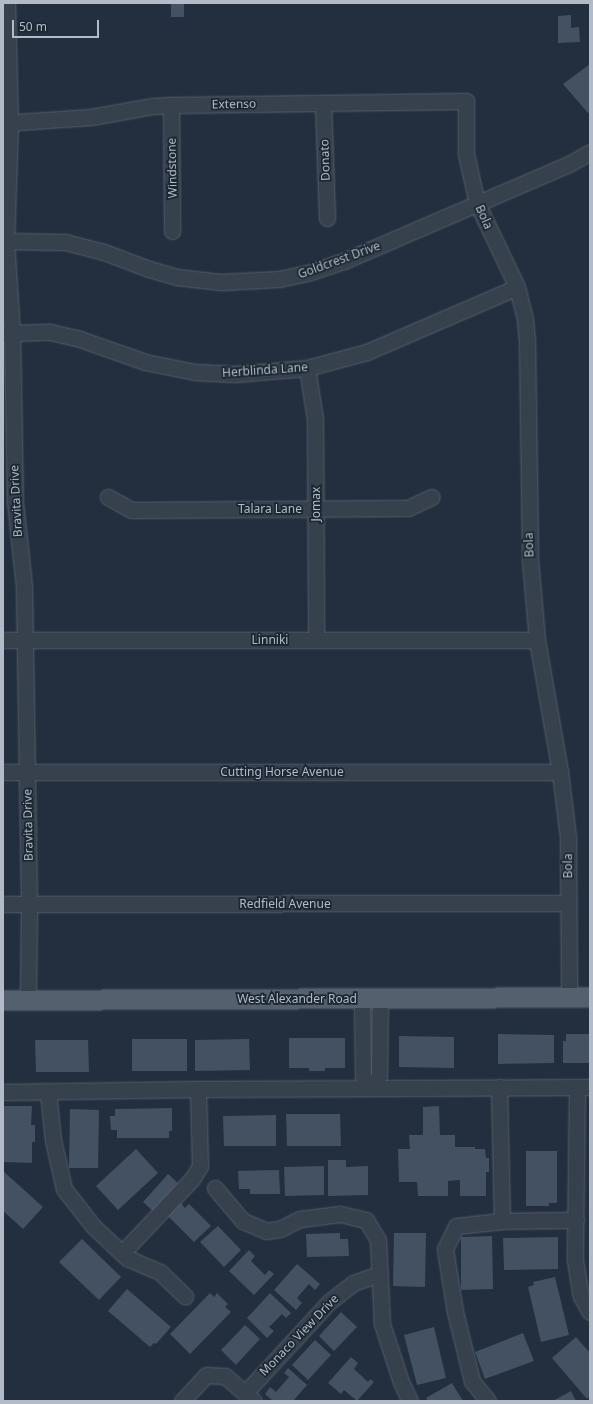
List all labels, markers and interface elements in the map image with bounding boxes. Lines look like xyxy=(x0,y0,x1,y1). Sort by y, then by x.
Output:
scale bar xyxy=(14,12,101,38)
text: 50 m xyxy=(19,18,47,35)
street label: Extenso xyxy=(212,96,256,112)
street label: Windstone xyxy=(164,138,180,198)
street label: Donato xyxy=(317,139,333,181)
street label: Bola xyxy=(472,203,496,231)
street label: Goldcrest Drive xyxy=(296,238,382,282)
street label: Herblinda Lane xyxy=(222,360,308,380)
street label: Bravita Drive xyxy=(7,465,25,537)
street label: Jomax xyxy=(309,487,323,521)
street label: Talara Lane xyxy=(238,502,302,516)
street label: Bola xyxy=(521,532,537,558)
street label: Linniki xyxy=(252,633,288,647)
street label: Cutting Horse Avenue xyxy=(220,765,344,779)
street label: Bravita Drive xyxy=(20,789,36,861)
street label: Bola xyxy=(561,854,575,878)
street label: Redfield Avenue xyxy=(239,897,331,911)
street label: West Alexander Road xyxy=(237,992,357,1006)
street label: Monaco View Drive xyxy=(256,1291,342,1379)

